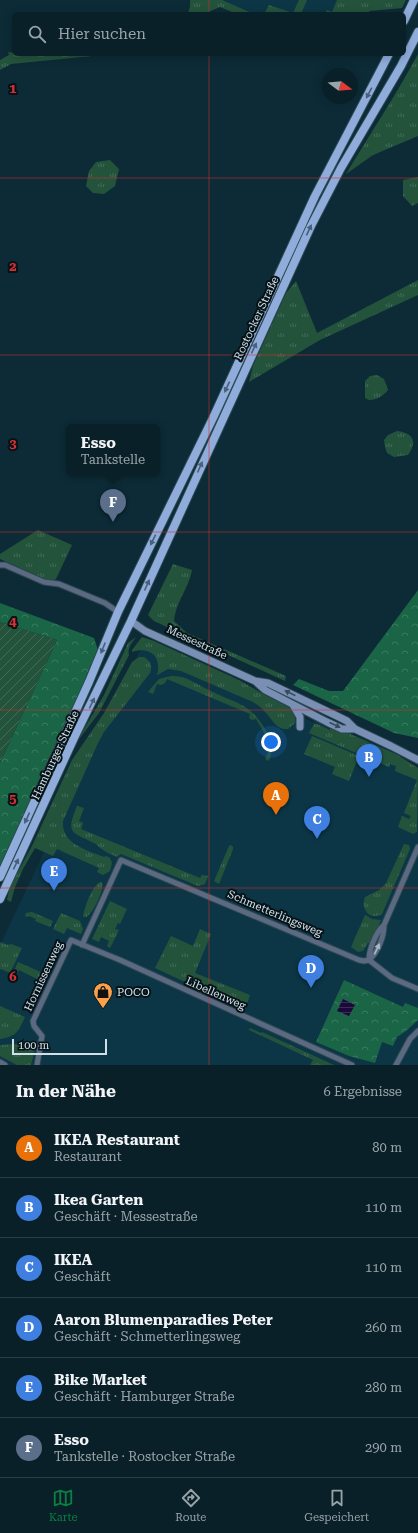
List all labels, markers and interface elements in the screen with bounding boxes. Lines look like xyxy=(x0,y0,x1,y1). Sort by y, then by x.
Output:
search box xyxy=(12,12,406,56)
icon: search xyxy=(26,23,48,45)
text: Hier suchen xyxy=(58,25,146,43)
north arrow xyxy=(322,68,358,104)
text: 1 xyxy=(9,81,17,96)
one-way arrow xyxy=(365,87,372,99)
one-way arrow xyxy=(306,225,312,236)
text: 2 xyxy=(9,259,17,274)
street label: Rostocker Straße xyxy=(231,274,281,362)
one-way arrow xyxy=(252,342,258,354)
one-way arrow xyxy=(224,381,230,392)
popup xyxy=(66,424,160,476)
text: Esso xyxy=(81,434,116,452)
text: 3 xyxy=(9,436,17,451)
text: Tankstelle xyxy=(81,452,145,467)
one-way arrow xyxy=(197,461,203,472)
pin: F xyxy=(100,489,126,522)
one-way arrow xyxy=(150,534,156,546)
one-way arrow xyxy=(143,579,150,591)
text: 4 xyxy=(9,614,17,629)
street label: Messestraße xyxy=(164,623,229,662)
one-way arrow xyxy=(100,642,106,653)
one-way arrow xyxy=(284,690,296,696)
one-way arrow xyxy=(88,698,95,709)
street label: Hamburger Straße xyxy=(29,709,82,802)
one-way arrow xyxy=(329,722,341,729)
your location xyxy=(261,732,281,752)
pin: B xyxy=(356,744,382,777)
pin: A xyxy=(263,782,289,815)
text: 5 xyxy=(9,791,17,806)
pin: C xyxy=(304,806,330,839)
one-way arrow xyxy=(24,812,30,823)
one-way arrow xyxy=(13,858,19,869)
pin: E xyxy=(41,858,67,891)
street label: Schmetterlingsweg xyxy=(226,888,325,940)
street label: Hornissenweg xyxy=(22,939,66,1013)
one-way arrow xyxy=(374,944,380,955)
pin: D xyxy=(298,955,324,988)
text: 6 xyxy=(9,969,17,984)
street label: Libellenweg xyxy=(184,974,248,1013)
shop icon: POCO xyxy=(92,981,114,1009)
place label: POCO xyxy=(117,986,150,999)
scale bar xyxy=(12,1037,107,1056)
text: 100 m xyxy=(18,1039,49,1052)
text: In der Nähe xyxy=(16,1081,116,1101)
text: 6 Ergebnisse xyxy=(324,1084,402,1099)
text: IKEA Restaurant xyxy=(54,1131,180,1149)
text: A xyxy=(24,1140,34,1155)
text: 80 m xyxy=(372,1140,402,1155)
text: Restaurant xyxy=(54,1149,122,1164)
text: Ikea Garten xyxy=(54,1191,143,1209)
text: B xyxy=(24,1200,34,1215)
text: 110 m xyxy=(365,1200,402,1215)
text: Geschäft · Messestraße xyxy=(54,1209,198,1224)
text: IKEA xyxy=(54,1251,92,1269)
text: C xyxy=(24,1260,34,1275)
text: 110 m xyxy=(365,1260,402,1275)
text: Geschäft xyxy=(54,1269,111,1284)
text: Aaron Blumenparadies Peter xyxy=(54,1311,273,1329)
text: D xyxy=(24,1320,34,1335)
text: 260 m xyxy=(365,1320,402,1335)
text: Geschäft · Schmetterlingsweg xyxy=(54,1329,240,1344)
text: Bike Market xyxy=(54,1371,147,1389)
text: E xyxy=(25,1380,33,1395)
text: 280 m xyxy=(365,1380,402,1395)
text: Geschäft · Hamburger Straße xyxy=(54,1389,235,1404)
text: Esso xyxy=(54,1431,89,1449)
text: F xyxy=(25,1440,33,1455)
text: 290 m xyxy=(365,1440,402,1455)
text: Tankstelle · Rostocker Straße xyxy=(54,1449,235,1464)
tab: Karte xyxy=(49,1487,77,1524)
tab: Route xyxy=(175,1487,206,1524)
tab: Gespeichert xyxy=(304,1487,369,1524)

